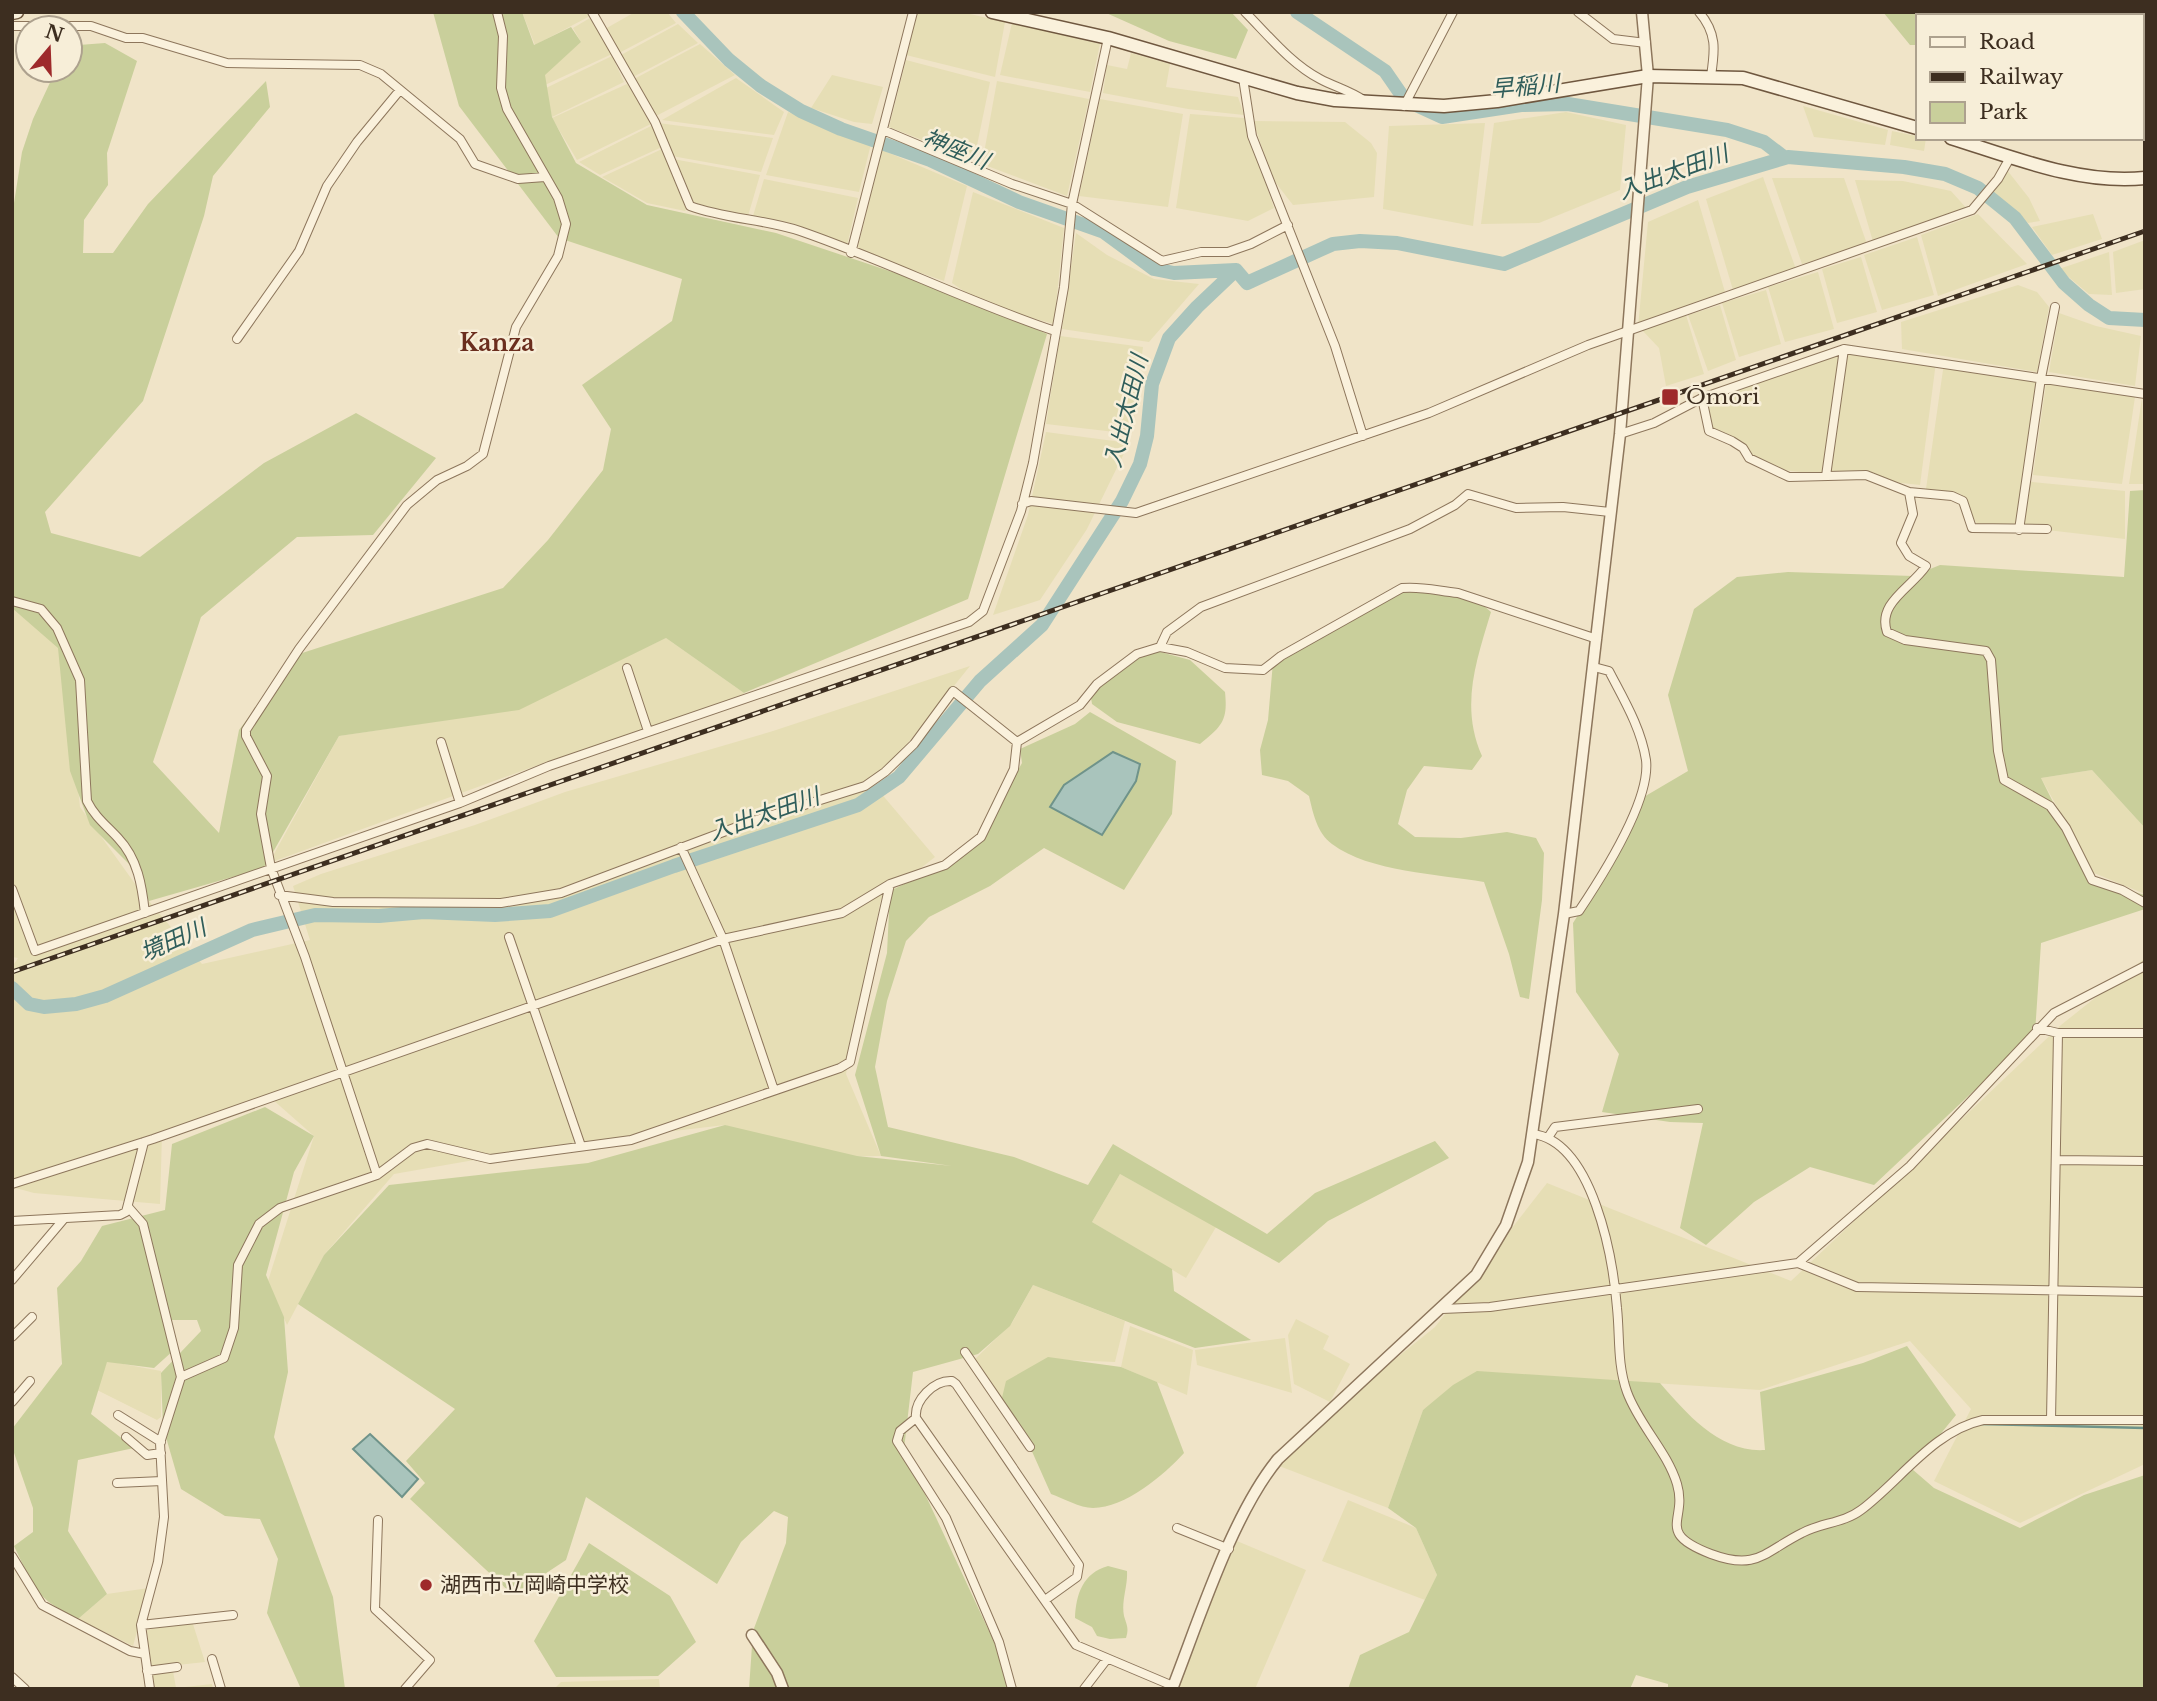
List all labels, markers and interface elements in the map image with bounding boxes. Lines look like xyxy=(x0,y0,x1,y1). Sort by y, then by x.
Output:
north arrow xyxy=(14,14,84,84)
legend xyxy=(1916,14,2143,140)
text: N xyxy=(42,20,67,47)
text: Road xyxy=(1979,29,2035,55)
text: Railway xyxy=(1979,64,2064,90)
water label: 早稲川 xyxy=(1489,69,1564,103)
text: Park xyxy=(1979,99,2028,125)
water label: 神座川 xyxy=(919,123,996,176)
water label: 入出太田川 xyxy=(1614,138,1735,205)
district label: Kanza xyxy=(459,329,535,357)
water label: 入出太田川 xyxy=(1099,349,1154,470)
place label: Ōmori xyxy=(1686,384,1759,410)
marker: Ōmori xyxy=(1660,387,1680,407)
water label: 入出太田川 xyxy=(705,781,826,846)
water label: 境田川 xyxy=(136,912,213,967)
place label: 湖西市立岡崎中学校 xyxy=(440,1572,629,1598)
marker: 湖西市立岡崎中学校 xyxy=(418,1577,434,1593)

